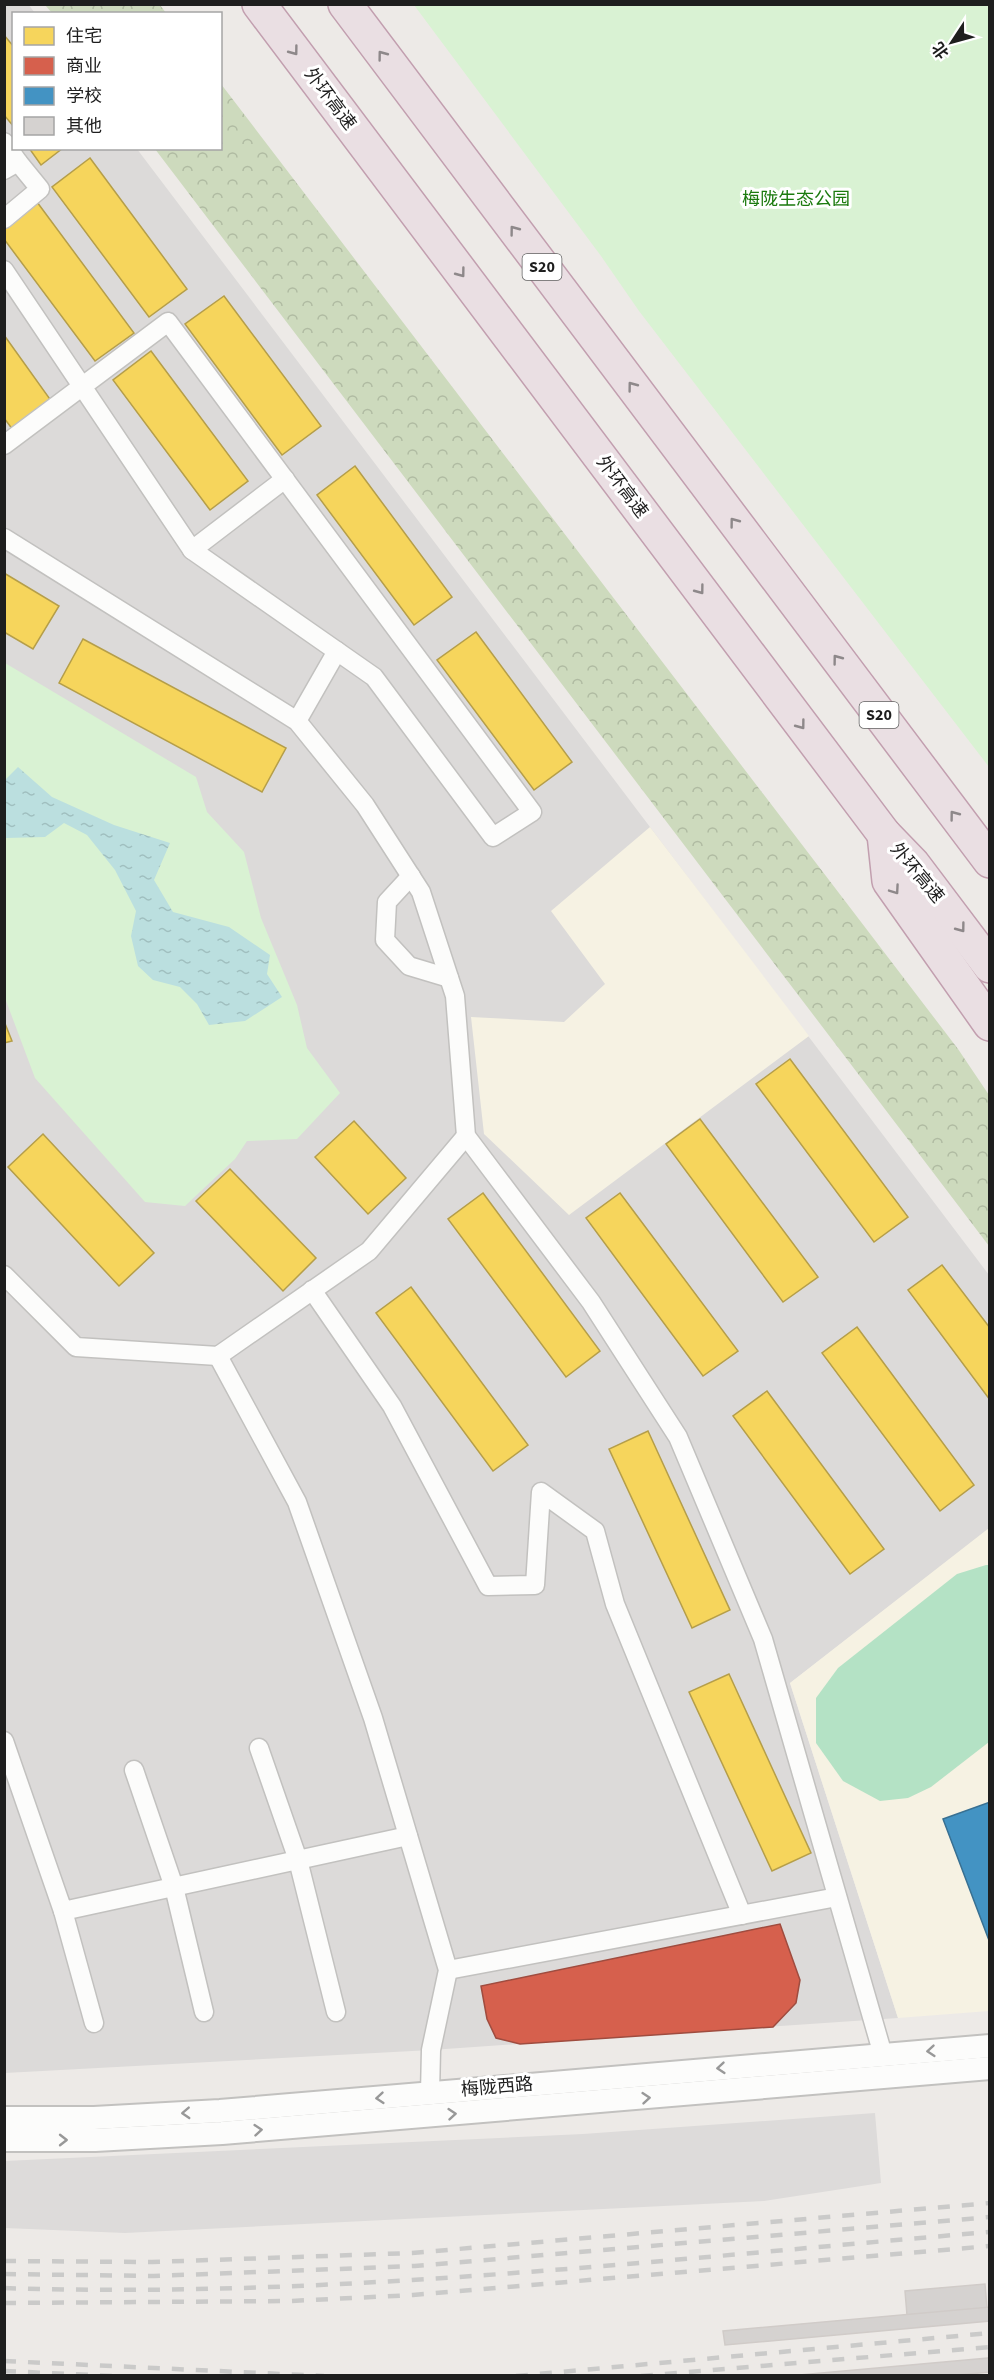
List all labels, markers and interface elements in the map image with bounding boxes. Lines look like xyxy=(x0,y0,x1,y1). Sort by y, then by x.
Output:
legend xyxy=(12,12,222,150)
north arrow xyxy=(922,12,982,72)
text: 住宅 xyxy=(66,24,102,49)
text: 北 xyxy=(927,37,954,63)
one-way arrow xyxy=(287,45,298,56)
one-way arrow xyxy=(379,50,390,61)
text: 商业 xyxy=(66,54,102,79)
street label: 外环高速 xyxy=(298,63,362,135)
text: 学校 xyxy=(66,84,102,109)
text: 其他 xyxy=(66,114,102,139)
park label: 梅陇生态公园 xyxy=(742,187,850,212)
one-way arrow xyxy=(511,226,522,237)
road number: S20 xyxy=(522,254,562,280)
one-way arrow xyxy=(454,267,465,278)
one-way arrow xyxy=(628,382,639,393)
street label: 外环高速 xyxy=(590,451,654,523)
one-way arrow xyxy=(730,518,741,529)
one-way arrow xyxy=(693,584,704,595)
one-way arrow xyxy=(833,654,844,665)
road number: S20 xyxy=(860,702,898,728)
one-way arrow xyxy=(794,718,805,729)
one-way arrow xyxy=(951,810,962,821)
street label: 外环高速 xyxy=(884,837,950,909)
one-way arrow xyxy=(888,884,899,895)
one-way arrow xyxy=(953,921,964,932)
one-way arrow xyxy=(927,2044,936,2057)
one-way arrow xyxy=(716,2061,725,2074)
street label: 梅陇西路 xyxy=(460,2071,534,2103)
one-way arrow xyxy=(375,2091,384,2104)
one-way arrow xyxy=(642,2092,651,2105)
one-way arrow xyxy=(181,2107,190,2120)
one-way arrow xyxy=(448,2108,457,2121)
one-way arrow xyxy=(253,2124,262,2137)
one-way arrow xyxy=(58,2134,67,2146)

